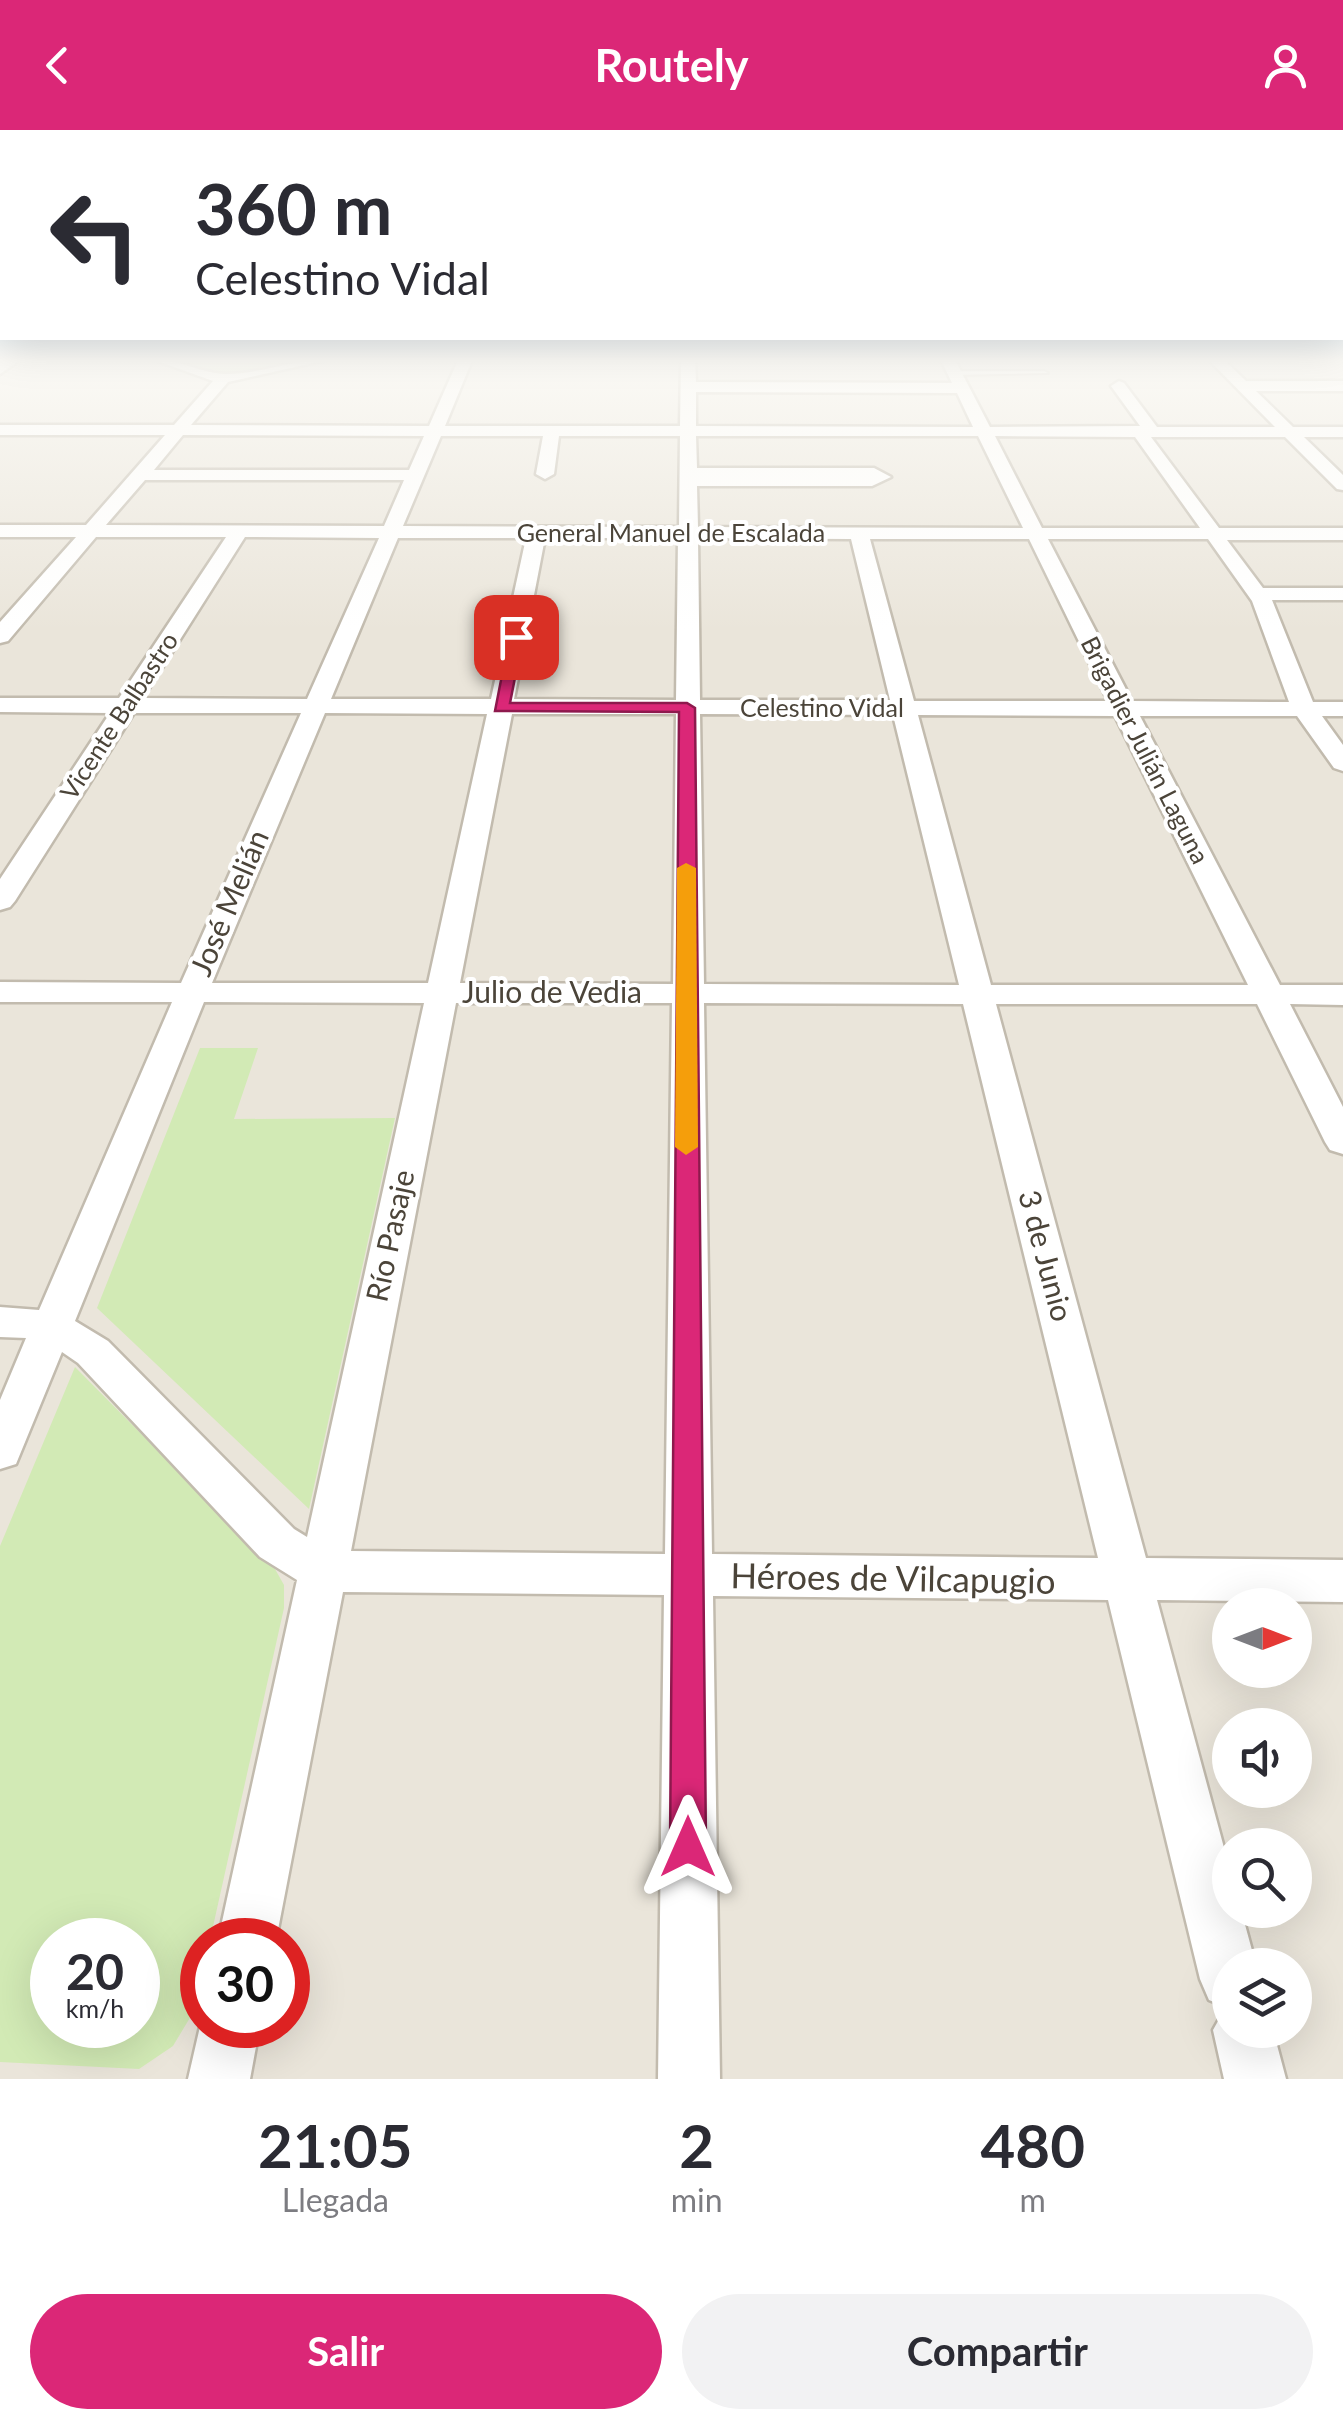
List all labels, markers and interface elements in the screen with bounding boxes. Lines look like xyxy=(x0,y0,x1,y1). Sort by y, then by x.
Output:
icon: back xyxy=(30,38,85,93)
text: Routely xyxy=(594,38,749,92)
icon: person xyxy=(1258,38,1313,93)
text: 360 m xyxy=(195,166,392,250)
icon: left xyxy=(30,170,160,300)
text: Celestino Vidal xyxy=(195,251,490,305)
street label: General Manuel de Escalada xyxy=(517,517,825,547)
pin xyxy=(474,595,559,680)
icon: arrive xyxy=(489,610,544,665)
street label: Vicente Balbastro xyxy=(53,626,183,805)
street label: Brigadier Julián Laguna xyxy=(1075,631,1216,868)
street label: Celestino Vidal xyxy=(740,692,904,722)
street label: José Melián xyxy=(181,824,275,981)
street label: Julio de Vedia xyxy=(462,973,642,1009)
street label: Río Pasaje xyxy=(358,1166,421,1305)
street label: 3 de Junio xyxy=(1012,1186,1082,1325)
street label: Héroes de Vilcapugio xyxy=(730,1553,1056,1601)
north arrow xyxy=(1212,1588,1312,1688)
map controls xyxy=(1212,1588,1312,2048)
button: sound xyxy=(1212,1708,1312,1808)
position arrow xyxy=(636,1795,740,1899)
button: search xyxy=(1212,1828,1312,1928)
speed limit sign: 30 xyxy=(180,1918,310,2048)
text: 20 xyxy=(66,1941,124,2001)
button: layers xyxy=(1212,1948,1312,2048)
text: km/h xyxy=(66,1993,124,2023)
text: 21:05 xyxy=(258,2109,413,2181)
text: 2 xyxy=(679,2109,714,2181)
text: 480 xyxy=(981,2109,1085,2181)
text: Llegada xyxy=(282,2180,389,2219)
text: min xyxy=(671,2180,723,2219)
text: m xyxy=(1020,2180,1046,2219)
button: Salir xyxy=(30,2294,662,2409)
button: Compartir xyxy=(682,2294,1313,2409)

